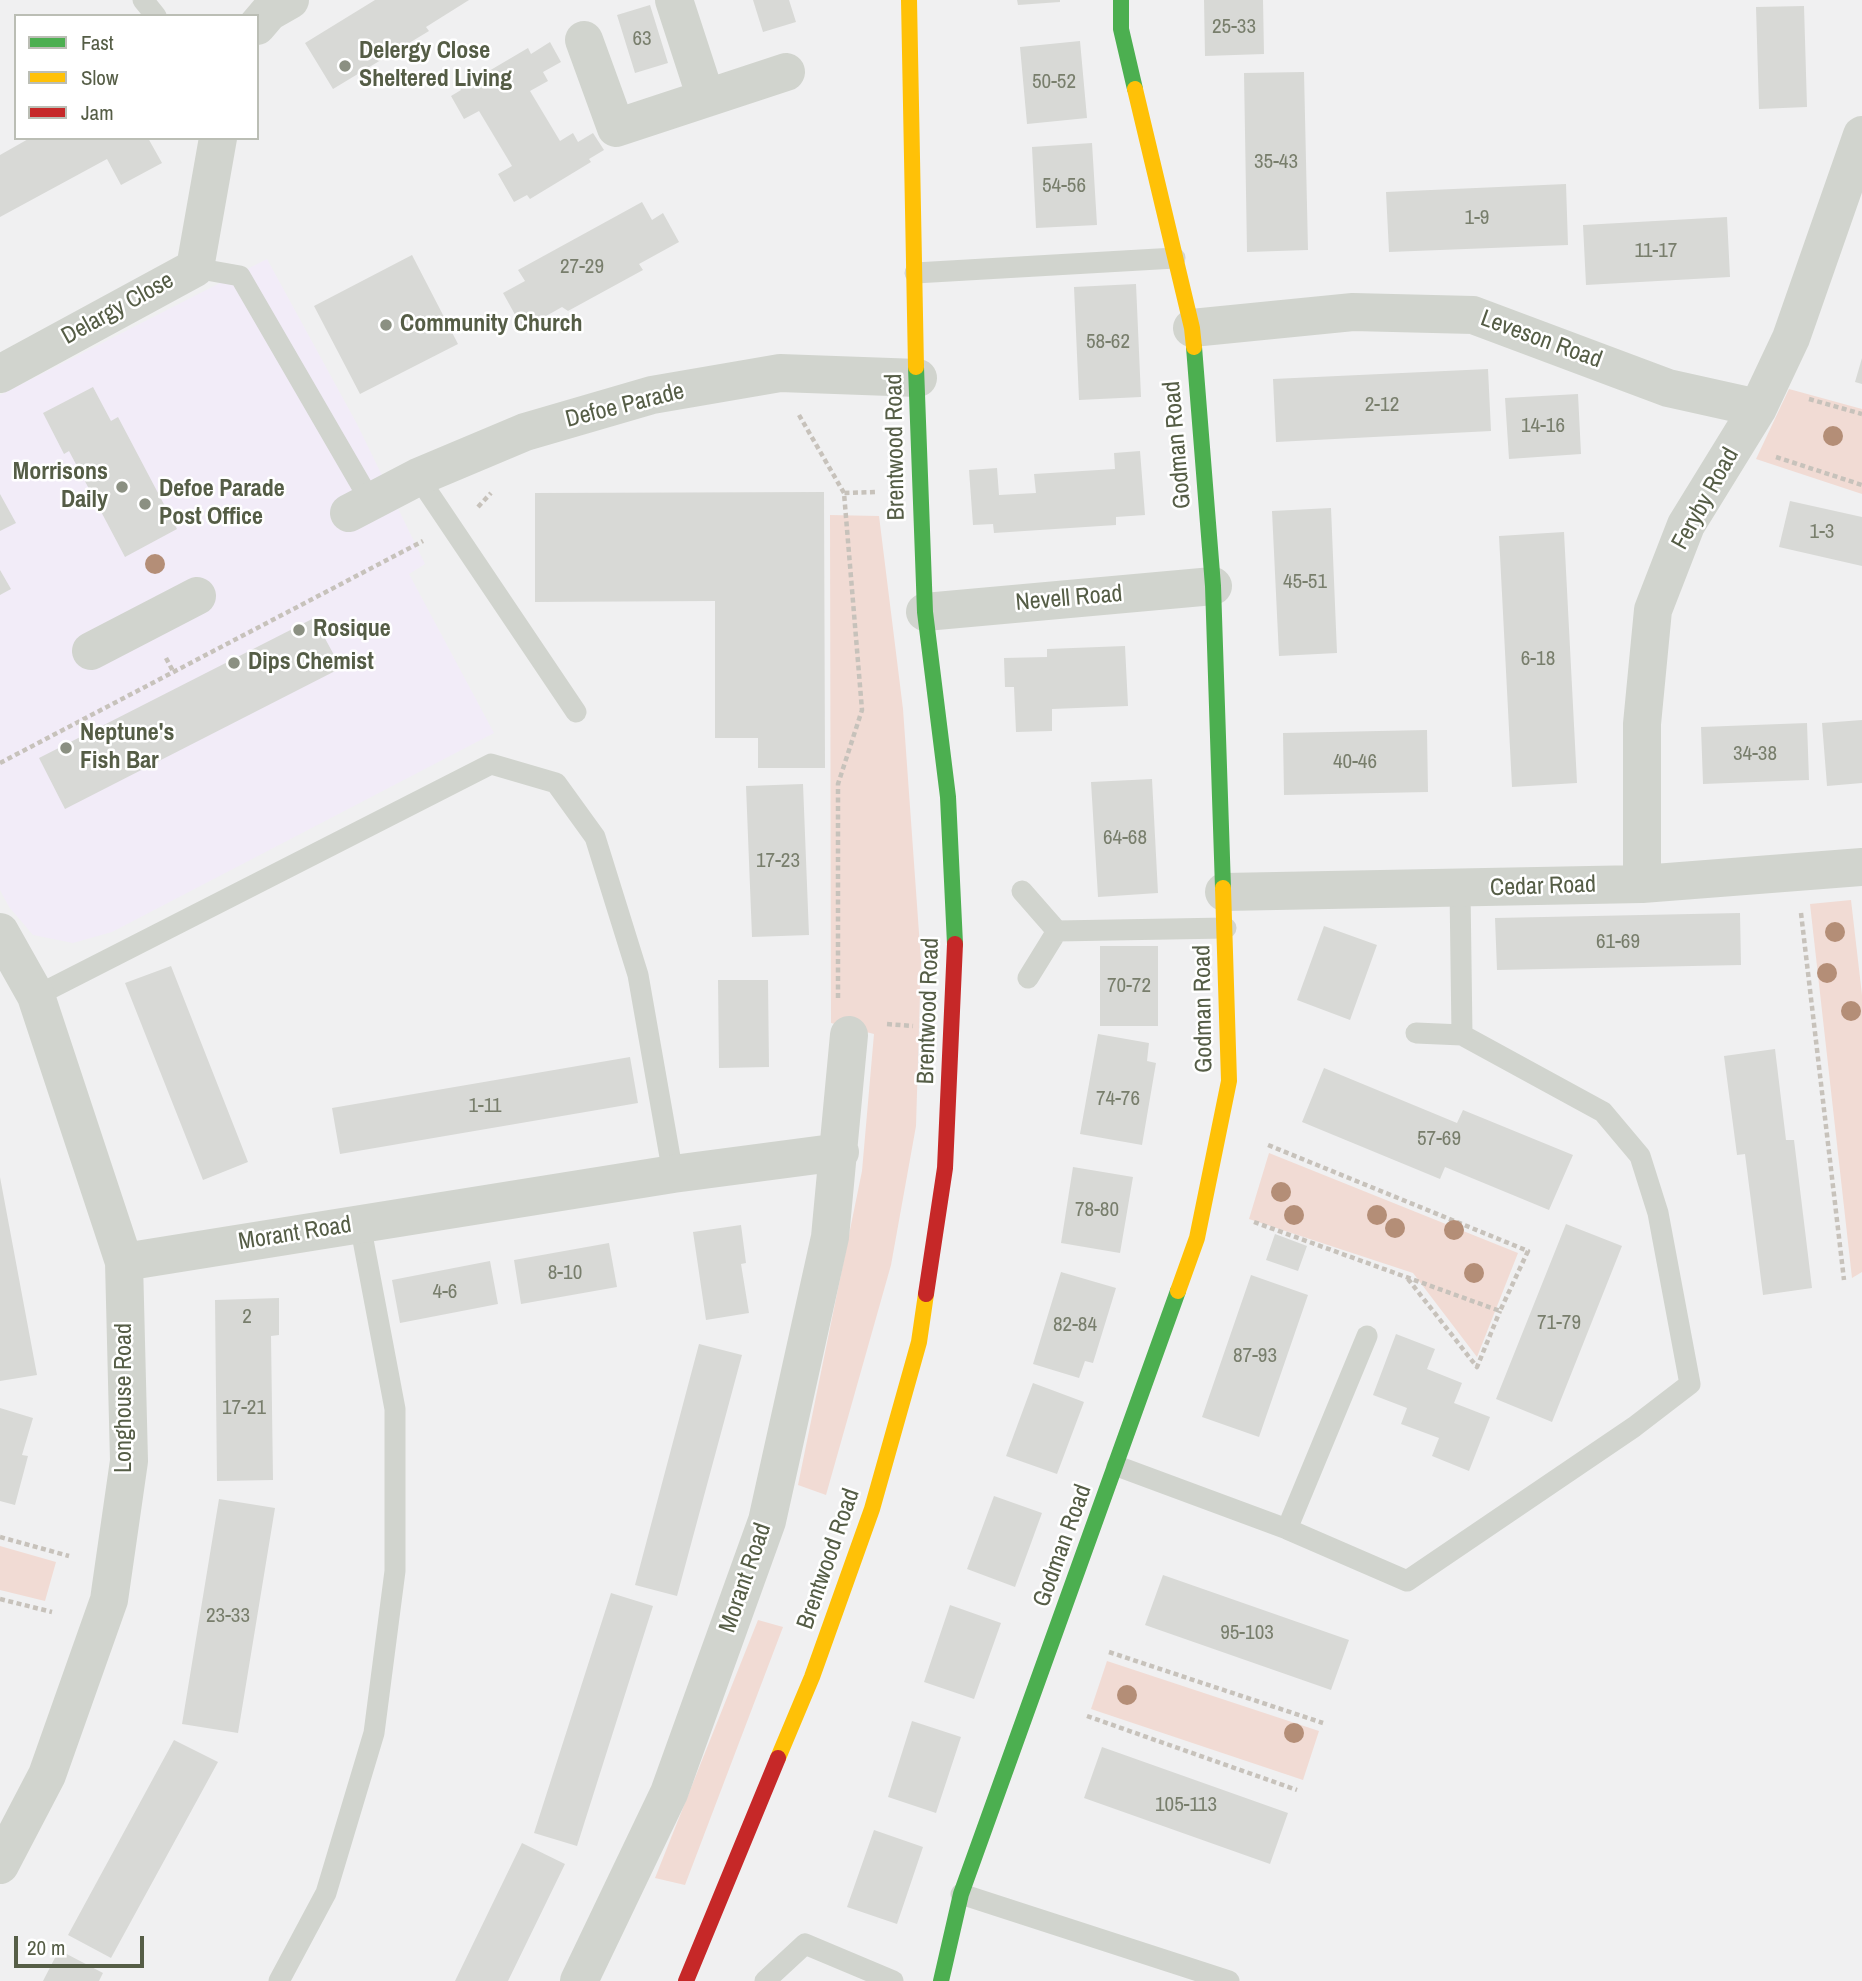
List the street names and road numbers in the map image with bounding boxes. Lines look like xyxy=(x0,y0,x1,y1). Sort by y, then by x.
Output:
street label: Delargy Close xyxy=(57,266,179,352)
street label: Leveson Road xyxy=(1476,305,1606,375)
street label: Brentwood Road xyxy=(880,373,912,521)
street label: Defoe Parade xyxy=(563,377,687,435)
street label: Godman Road xyxy=(1158,380,1198,510)
street label: Feryby Road xyxy=(1666,443,1746,555)
street label: Nevell Road xyxy=(1014,580,1124,618)
street label: Cedar Road xyxy=(1489,871,1597,903)
street label: Brentwood Road xyxy=(912,937,946,1085)
street label: Godman Road xyxy=(1188,945,1220,1073)
street label: Morant Road xyxy=(237,1211,353,1257)
street label: Longhouse Road xyxy=(111,1323,139,1473)
street label: Godman Road xyxy=(1028,1481,1098,1611)
street label: Brentwood Road xyxy=(792,1485,866,1633)
street label: Morant Road xyxy=(714,1520,778,1636)

